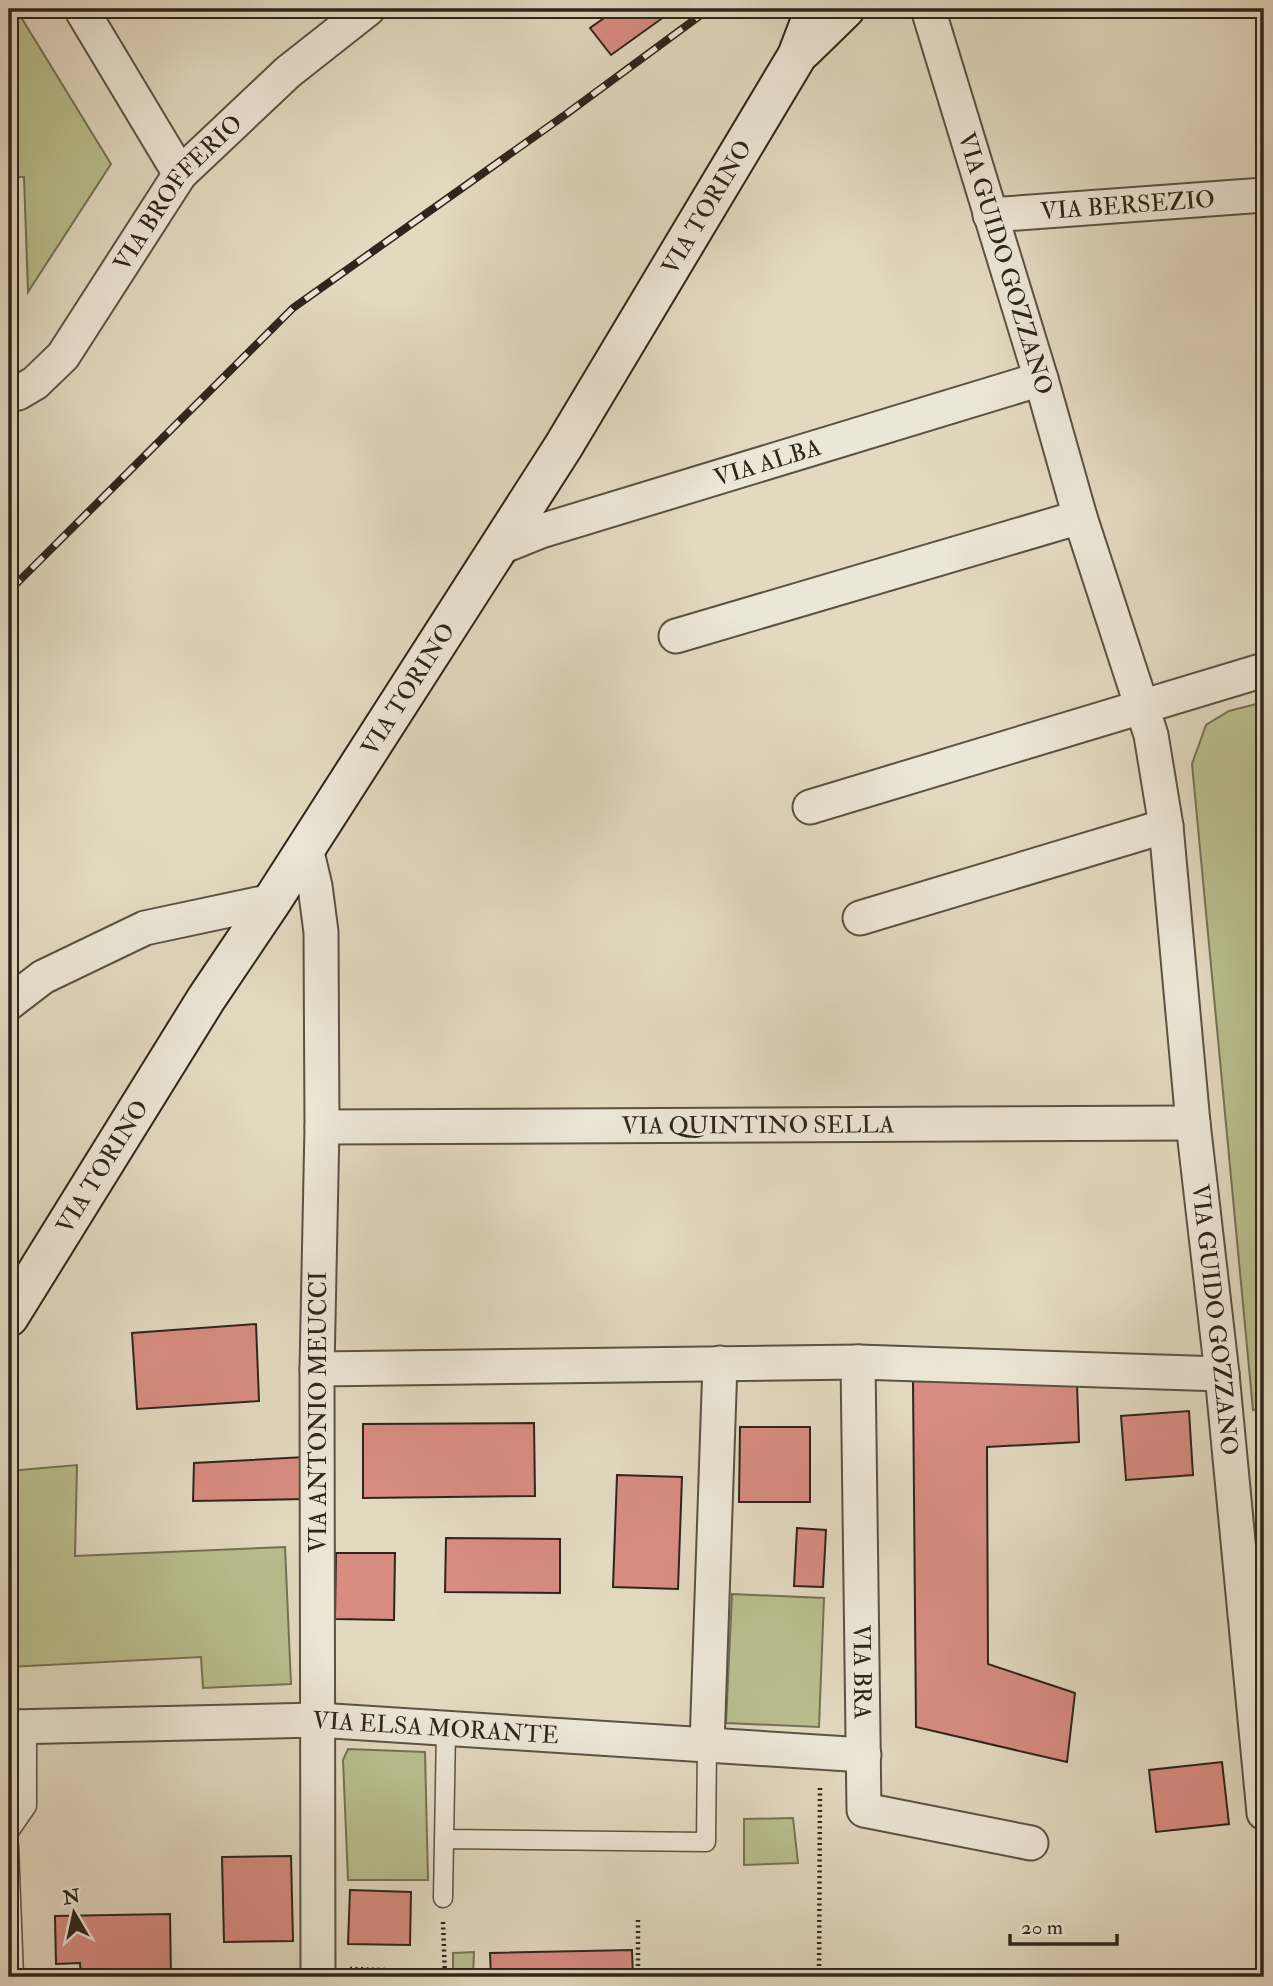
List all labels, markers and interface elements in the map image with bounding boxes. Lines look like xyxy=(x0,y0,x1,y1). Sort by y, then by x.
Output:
street label: VIA BROFFERIO xyxy=(106,108,249,277)
street label: VIA GUIDO GOZZANO xyxy=(951,128,1060,398)
street label: VIA TORINO xyxy=(654,134,759,280)
street label: VIA BERSEZIO xyxy=(1039,183,1216,227)
street label: VIA ALBA xyxy=(710,431,825,493)
street label: VIA TORINO xyxy=(354,617,462,761)
street label: VIA TORINO xyxy=(49,1094,155,1239)
street label: VIA QUINTINO SELLA xyxy=(621,1109,895,1141)
street label: VIA GUIDO GOZZANO xyxy=(1185,1182,1245,1457)
street label: VIA ANTONIO MEUCCI xyxy=(303,1271,334,1553)
street label: VIA BRA xyxy=(846,1624,878,1720)
street label: VIA ELSA MORANTE xyxy=(312,1704,560,1751)
north arrow xyxy=(38,1878,108,1948)
text: N xyxy=(60,1884,83,1911)
scale bar xyxy=(1010,1902,1117,1946)
text: 20 m xyxy=(1021,1914,1063,1941)

